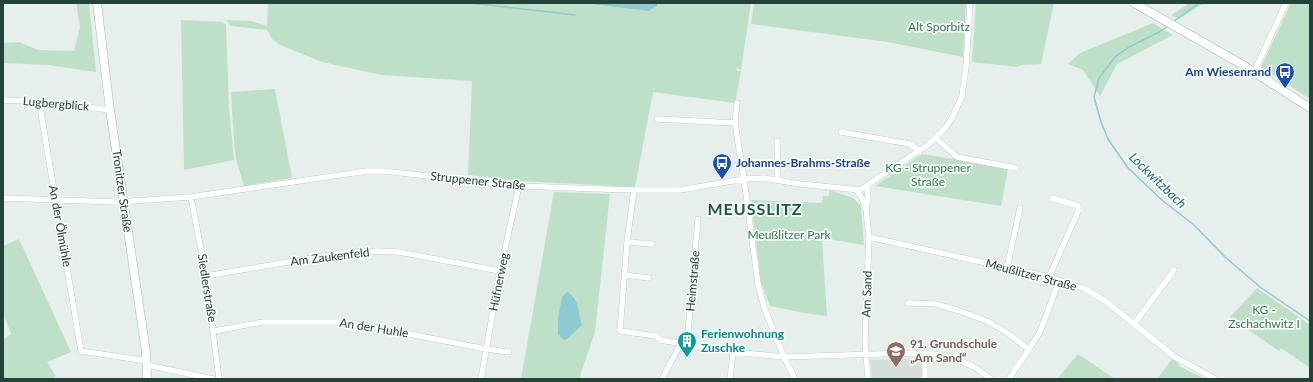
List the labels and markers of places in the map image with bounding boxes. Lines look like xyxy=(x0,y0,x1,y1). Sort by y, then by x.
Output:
bus stop icon: Am Wiesenrand xyxy=(1274,61,1296,89)
place label: Am Wiesenrand xyxy=(1184,64,1271,79)
bus stop icon: Johannes-Brahms-Straße xyxy=(711,152,733,180)
place label: Johannes-Brahms-Straße xyxy=(736,155,871,170)
place label: Ferienwohnung Zuschke xyxy=(701,326,785,355)
building icon: Ferienwohnung Zuschke xyxy=(676,330,698,358)
place label: 91. Grundschule „Am Sand“ xyxy=(910,336,998,365)
school or university icon: 91. Grundschule „Am Sand“ xyxy=(885,340,907,368)

